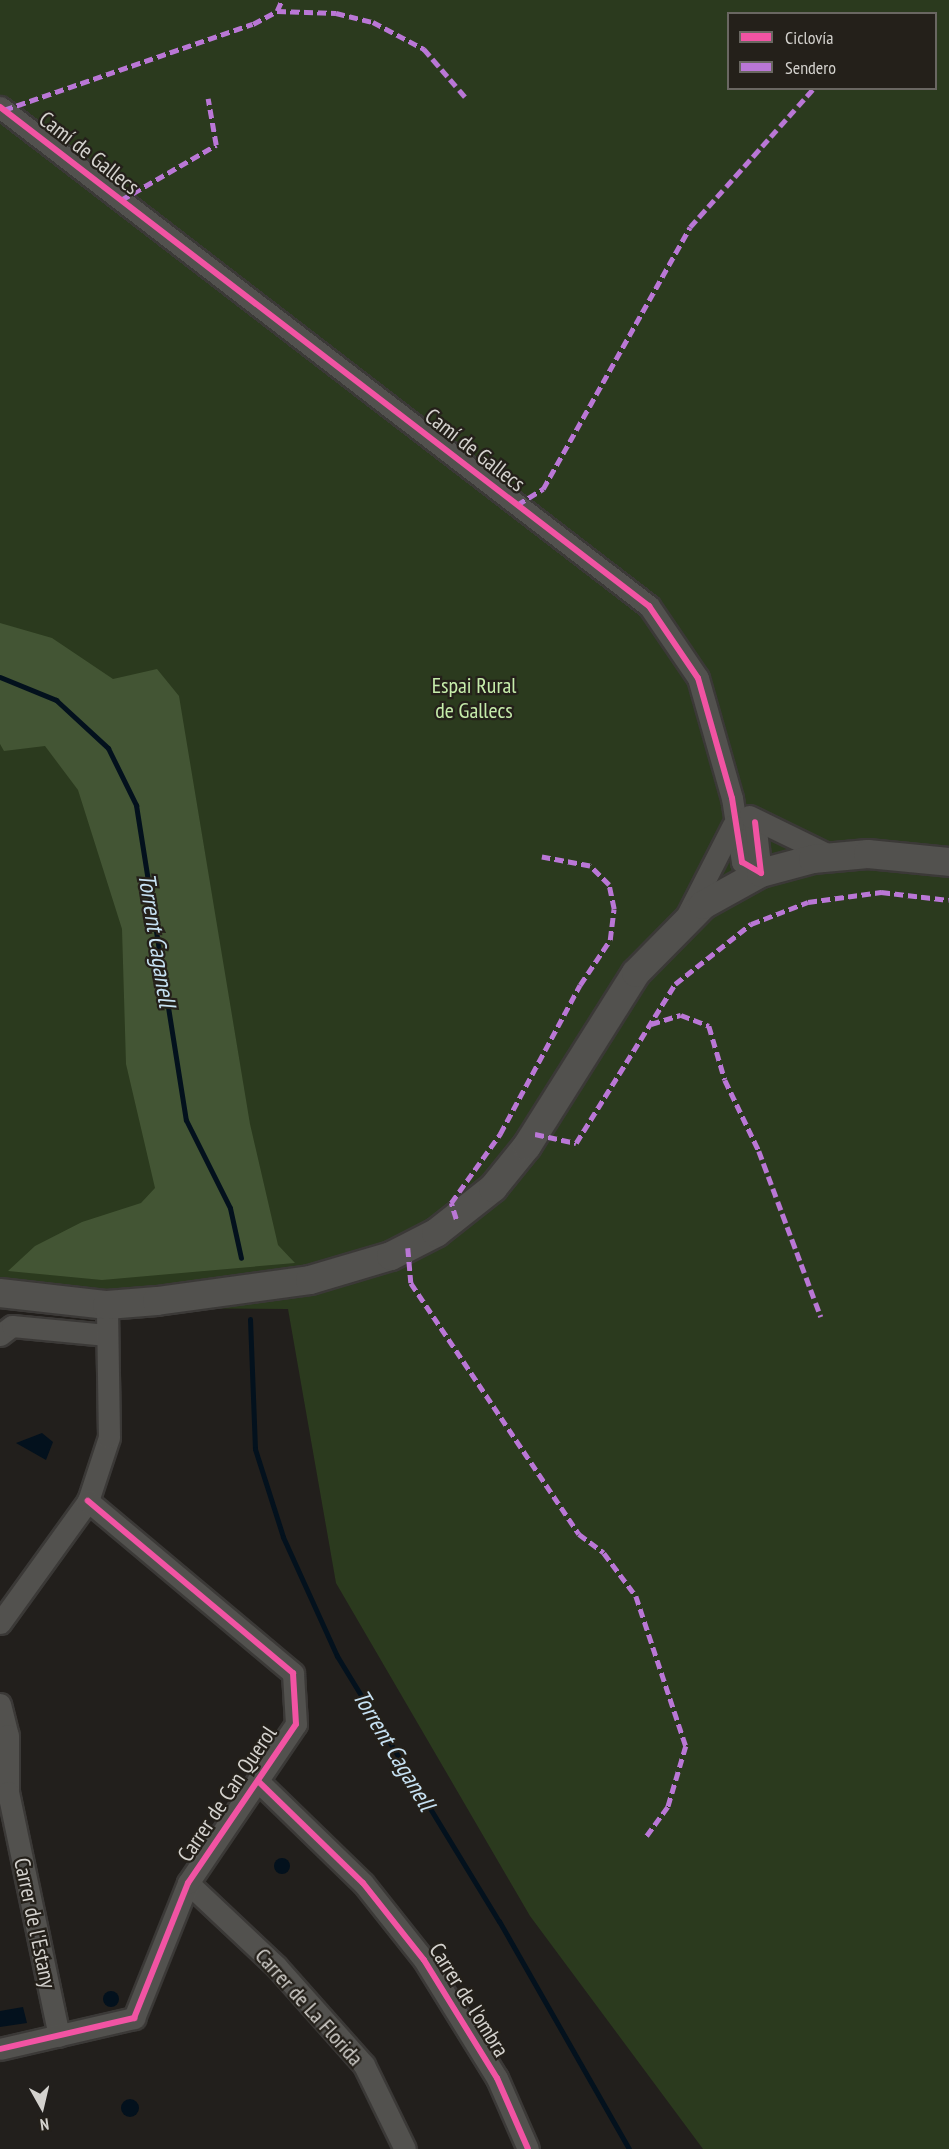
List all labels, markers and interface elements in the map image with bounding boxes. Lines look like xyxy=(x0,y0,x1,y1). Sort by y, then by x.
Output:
legend xyxy=(727,12,937,90)
text: Ciclovía xyxy=(785,26,833,49)
text: Sendero xyxy=(785,56,836,79)
street label: Camí de Gallecs xyxy=(34,106,144,200)
street label: Camí de Gallecs xyxy=(420,403,530,497)
park label: Espai Rural de Gallecs xyxy=(432,672,516,724)
water label: Torrent Caganell xyxy=(132,871,182,1009)
water label: Torrent Caganell xyxy=(347,1684,441,1816)
street label: Carrer de Can Querol xyxy=(172,1721,282,1867)
street label: Carrer de l'Estany xyxy=(8,1855,62,1991)
street label: Carrer de l'ombra xyxy=(424,1938,514,2062)
street label: Carrer de La Florida xyxy=(249,1943,369,2071)
north arrow xyxy=(12,2077,72,2137)
text: N xyxy=(39,2114,50,2135)

